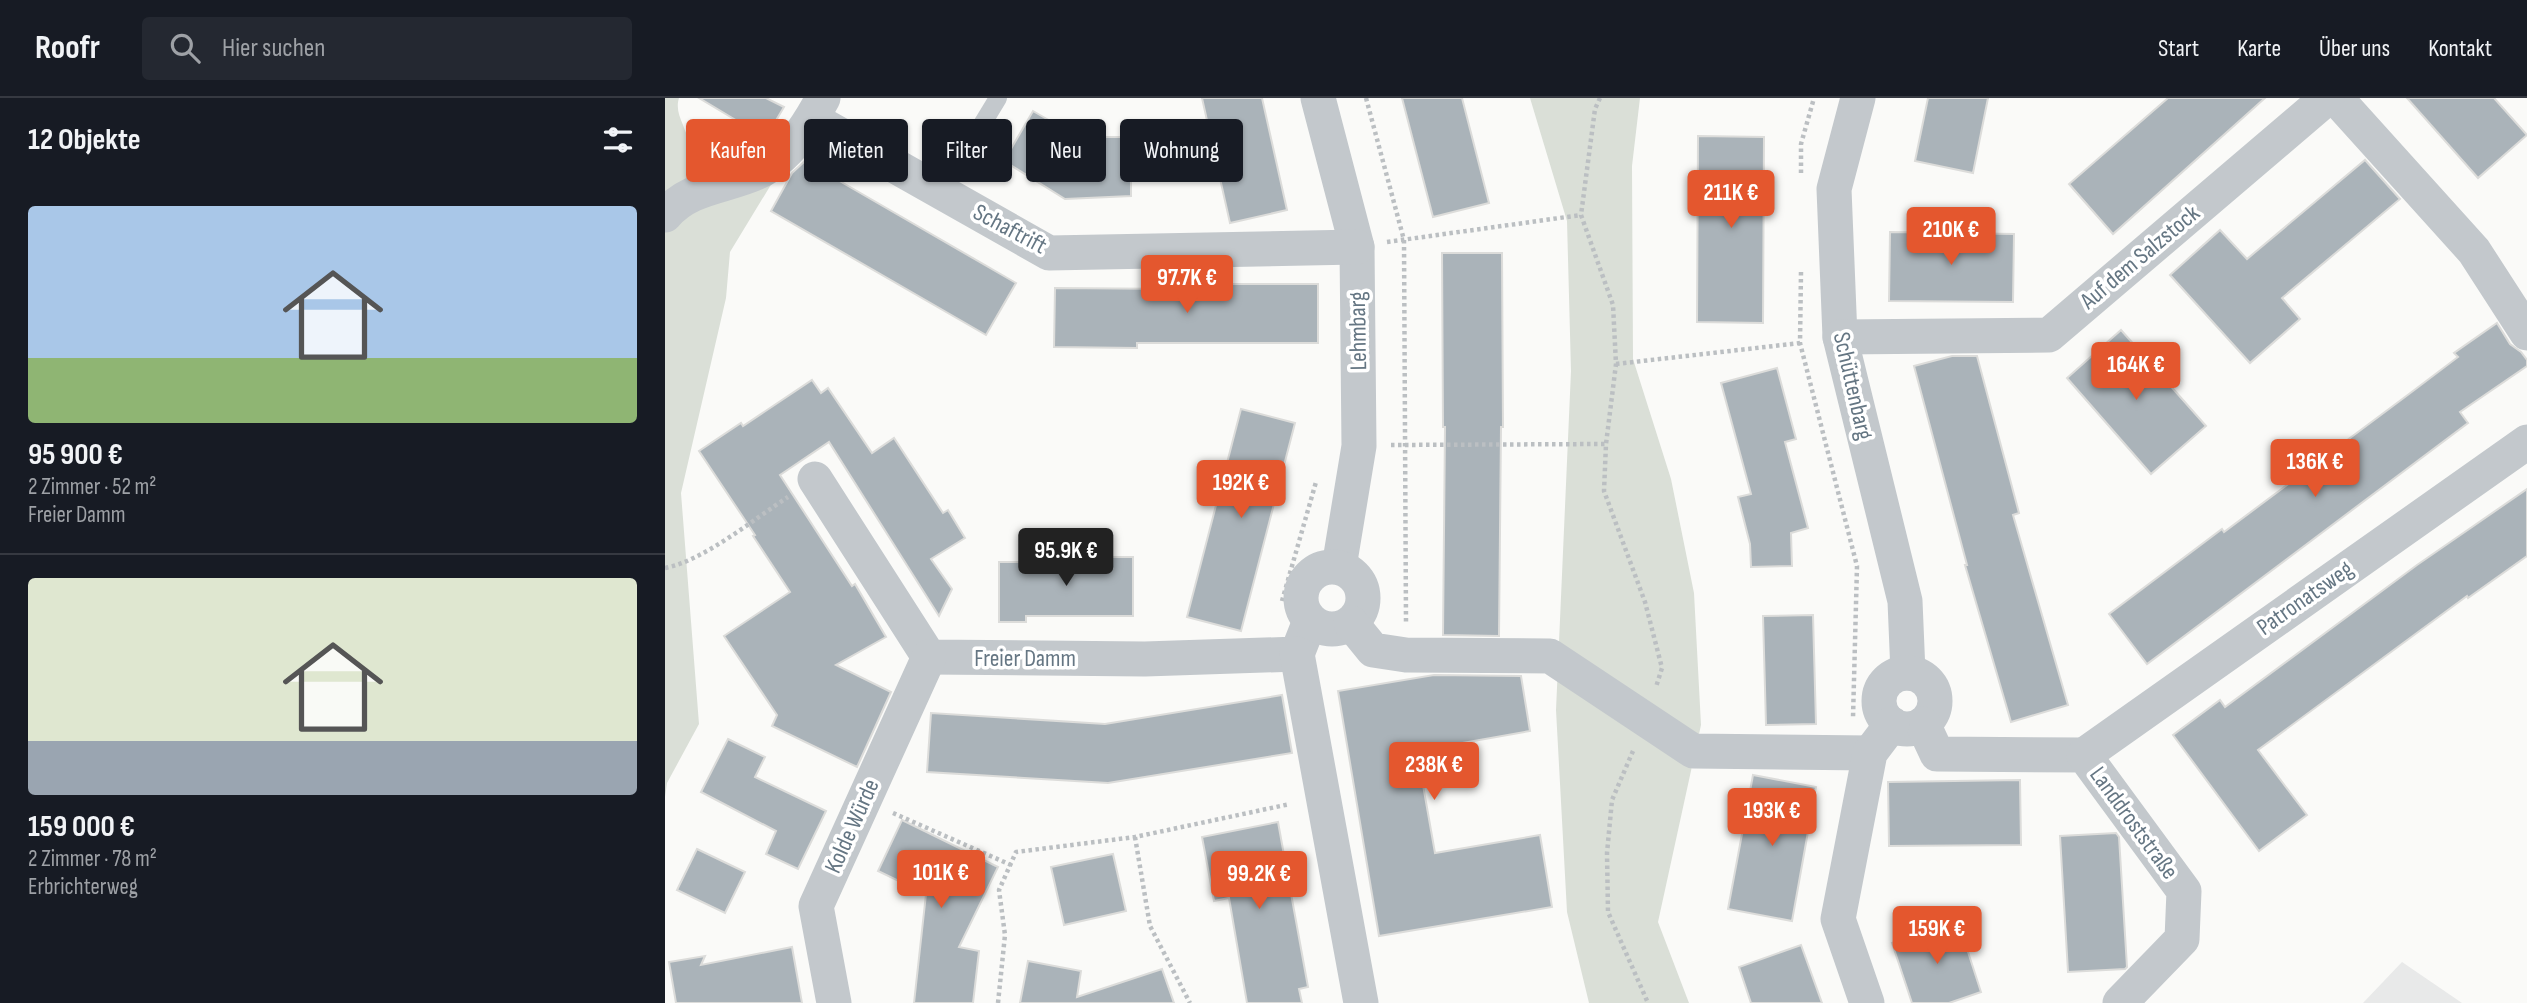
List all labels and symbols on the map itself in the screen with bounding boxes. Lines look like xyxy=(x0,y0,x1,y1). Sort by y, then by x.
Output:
pin: 211K € xyxy=(1674,170,1788,230)
street label: Schaftrift xyxy=(968,198,1052,260)
street label: Auf dem Salzstock xyxy=(2074,199,2206,316)
pin: 210K € xyxy=(1894,208,2008,267)
pin: 97.7K € xyxy=(1122,256,1252,315)
street label: Lehmbarg xyxy=(1343,291,1373,371)
street label: Schüttenbarg xyxy=(1827,329,1879,443)
pin: 164K € xyxy=(2079,342,2193,402)
pin: 136K € xyxy=(2258,440,2372,499)
pin: 192K € xyxy=(1184,460,1298,520)
pin: 95.9K € xyxy=(1001,528,1131,588)
street label: Patronatsweg xyxy=(2251,554,2359,642)
street label: Freier Damm xyxy=(974,644,1076,673)
pin: 238K € xyxy=(1377,742,1491,802)
street label: Landdroststraße xyxy=(2083,761,2185,885)
street label: Kolde Würde xyxy=(818,774,886,878)
pin: 193K € xyxy=(1715,788,1829,848)
pin: 101K € xyxy=(884,850,998,910)
pin: 99.2K € xyxy=(1194,852,1324,911)
pin: 159K € xyxy=(1880,906,1994,966)

